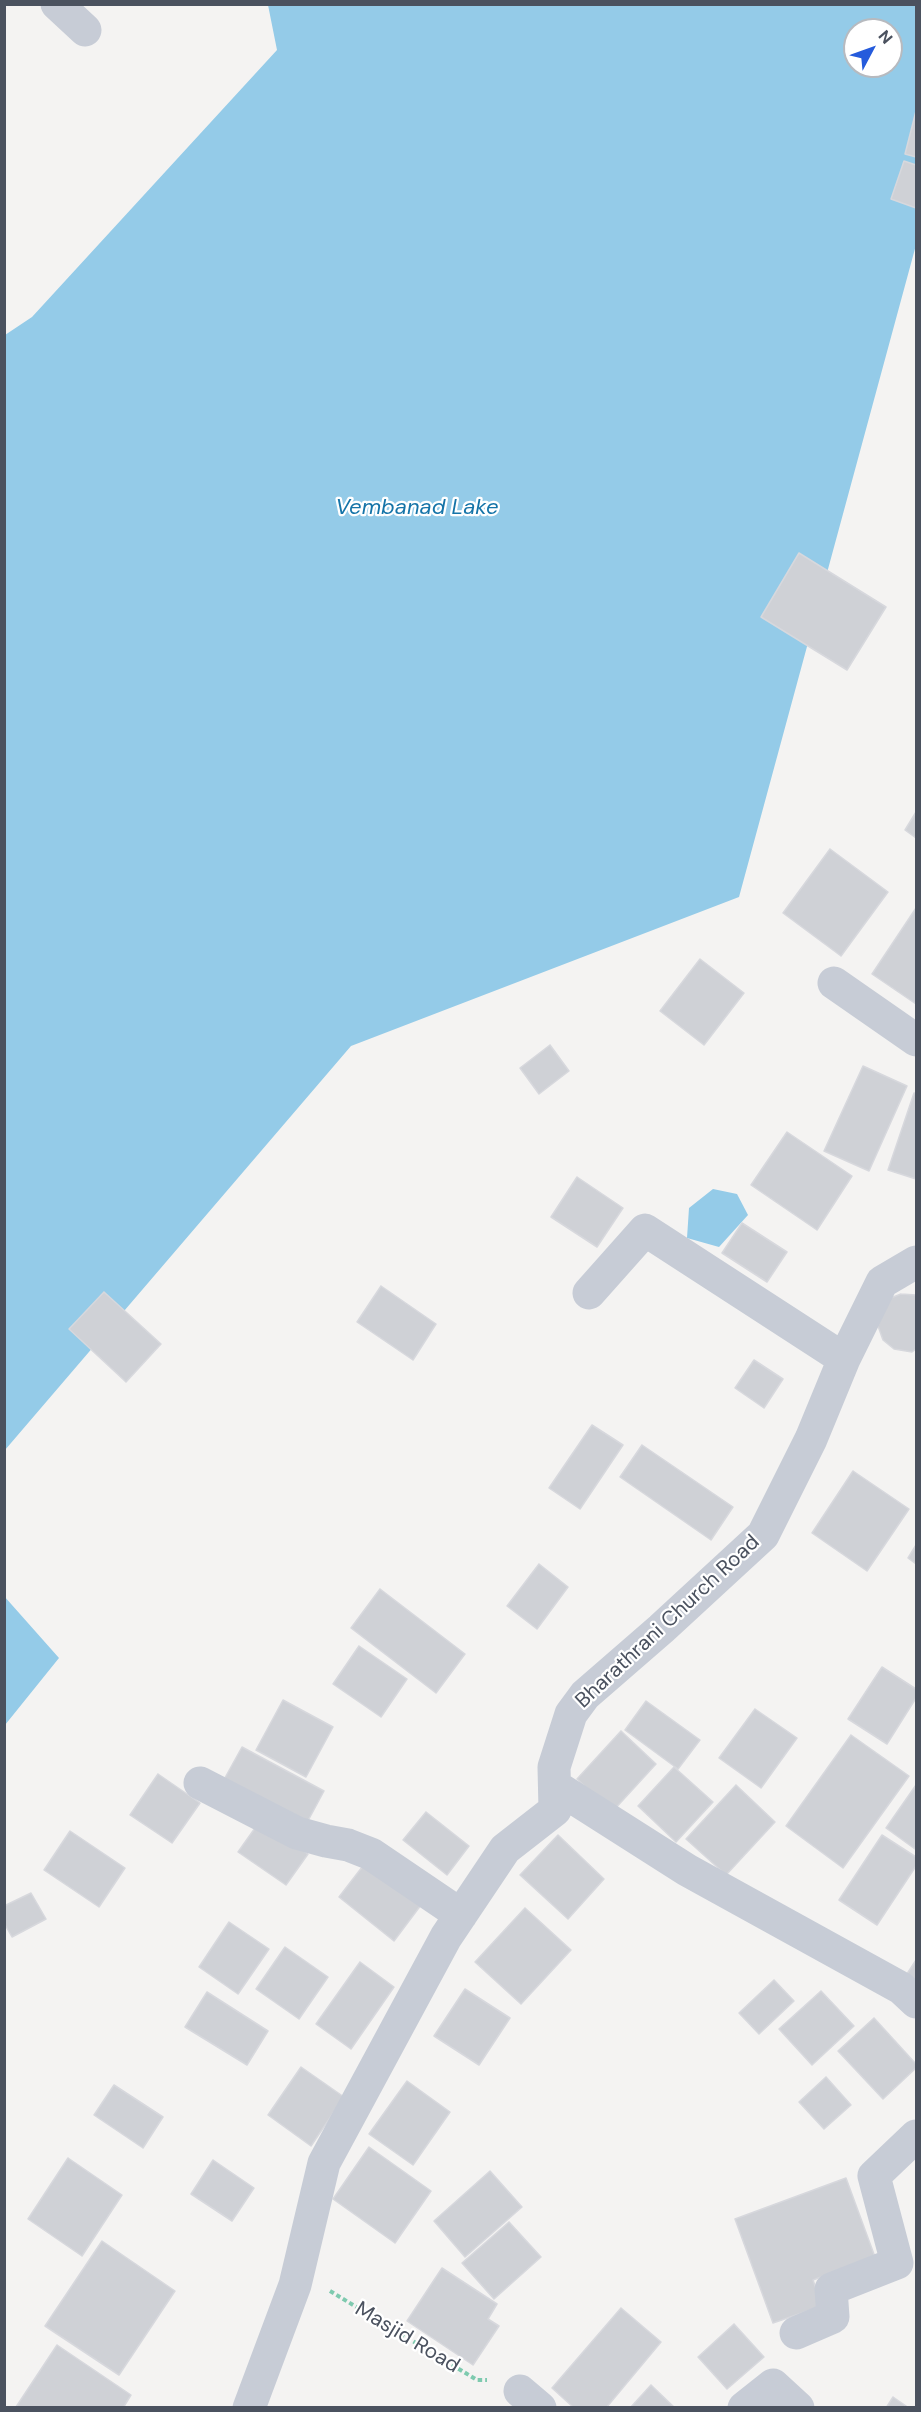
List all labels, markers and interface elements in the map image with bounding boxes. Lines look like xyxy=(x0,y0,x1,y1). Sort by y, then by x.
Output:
north arrow xyxy=(843,18,903,78)
text: N xyxy=(874,26,897,48)
water label: Vembanad Lake xyxy=(335,495,499,521)
street label: Bharathrani Church Road xyxy=(571,1530,765,1714)
street label: Masjid Road xyxy=(350,2297,464,2379)

